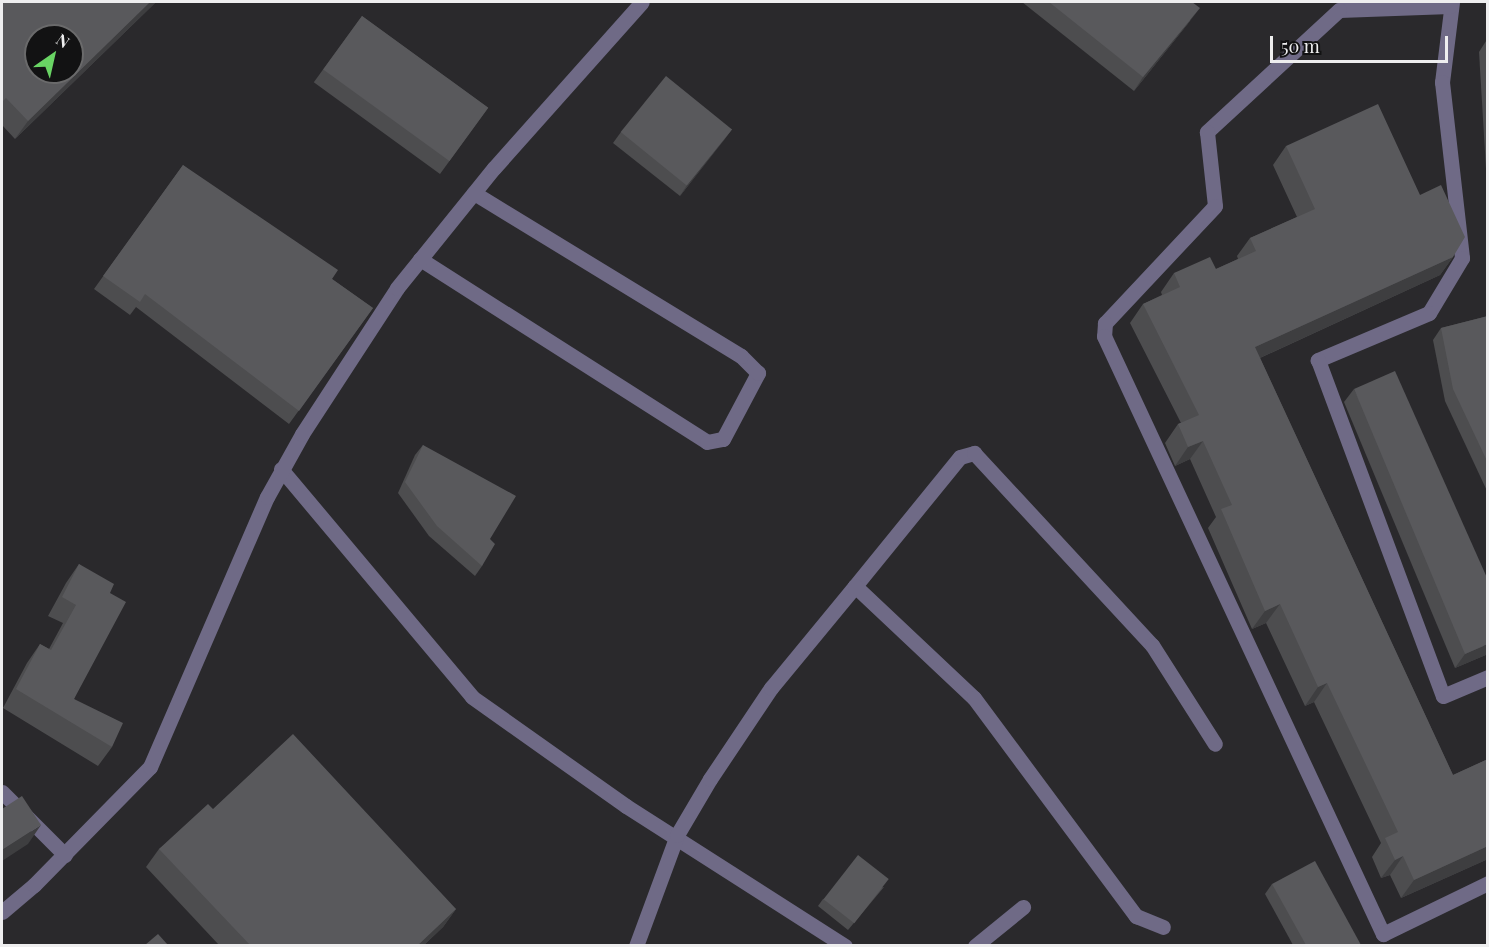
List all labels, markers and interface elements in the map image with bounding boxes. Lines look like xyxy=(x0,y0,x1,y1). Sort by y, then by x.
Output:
north arrow xyxy=(24,24,84,84)
scale bar xyxy=(1273,24,1452,62)
text: N xyxy=(53,28,74,52)
text: 50 m xyxy=(1281,34,1320,58)

